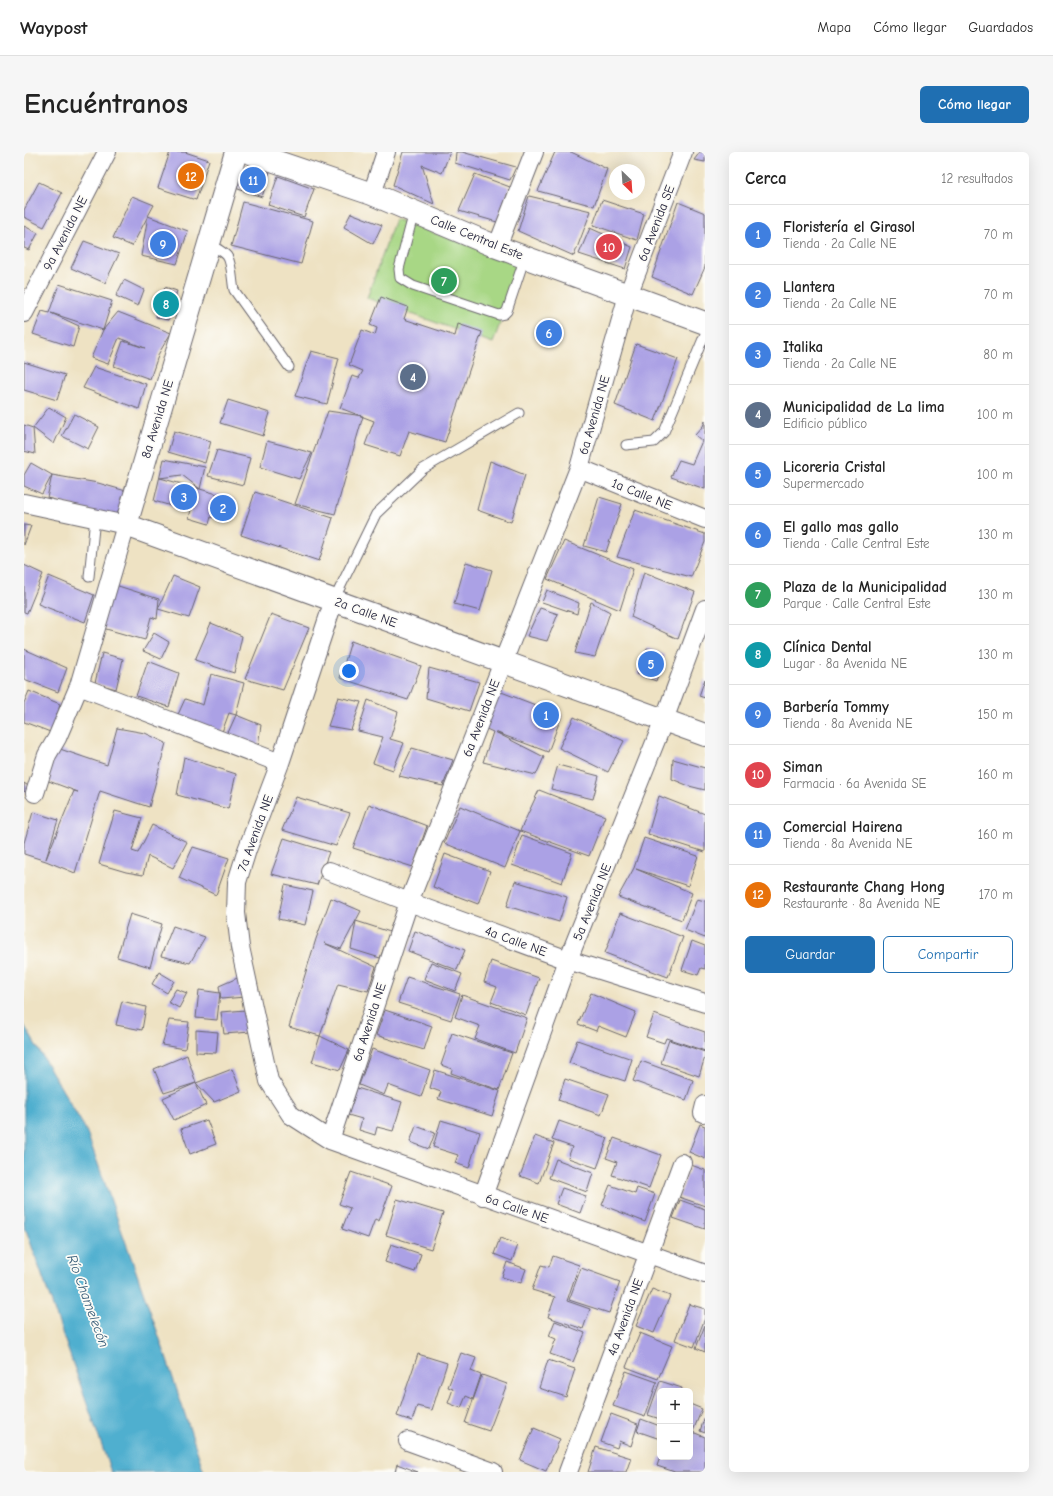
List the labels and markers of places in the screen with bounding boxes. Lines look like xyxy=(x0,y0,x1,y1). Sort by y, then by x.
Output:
pin: 12 xyxy=(178,161,204,191)
pin: 11 xyxy=(240,165,266,195)
pin: 9 xyxy=(150,229,176,259)
pin: 10 xyxy=(596,232,622,262)
pin: 7 xyxy=(431,266,457,296)
pin: 8 xyxy=(153,289,179,319)
pin: 6 xyxy=(536,318,562,348)
pin: 4 xyxy=(400,362,426,392)
pin: 3 xyxy=(171,482,197,512)
pin: 2 xyxy=(210,493,236,523)
pin: 5 xyxy=(638,649,664,679)
pin: 1 xyxy=(533,700,559,730)

